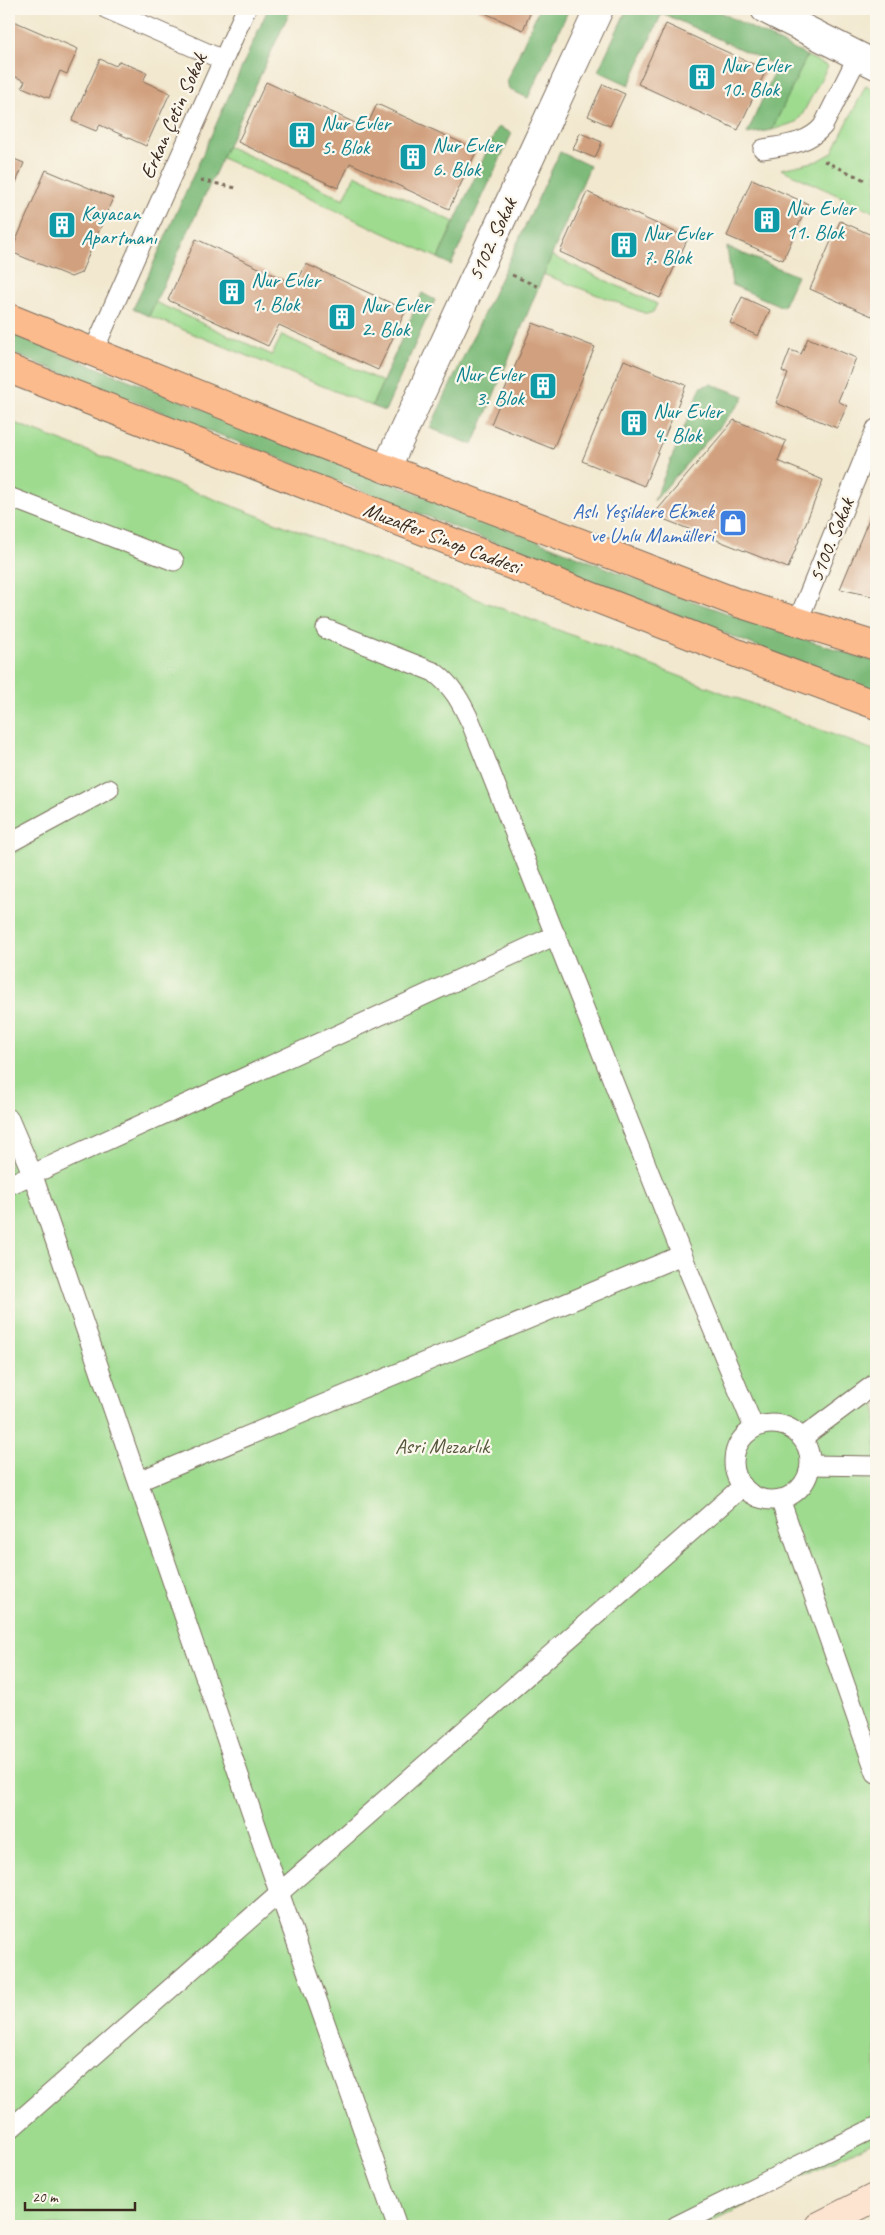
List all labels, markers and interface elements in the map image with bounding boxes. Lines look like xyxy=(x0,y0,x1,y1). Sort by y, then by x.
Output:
street label: Erkan Çetin Sokak xyxy=(134,47,213,183)
place label: Nur Evler 10. Blok xyxy=(721,52,792,102)
building icon: Nur Evler 10. Blok xyxy=(687,62,717,92)
place label: Nur Evler 5. Blok xyxy=(321,110,392,160)
building icon: Nur Evler 5. Blok xyxy=(287,120,317,150)
place label: Nur Evler 6. Blok xyxy=(432,132,503,182)
building icon: Nur Evler 6. Blok xyxy=(398,142,428,172)
street label: 5102. Sokak xyxy=(462,192,523,284)
place label: Nur Evler 11. Blok xyxy=(786,195,857,245)
place label: Kayacan Apartmanı xyxy=(81,200,158,250)
building icon: Nur Evler 11. Blok xyxy=(752,205,782,235)
building icon: Kayacan Apartmanı xyxy=(47,210,77,240)
place label: Nur Evler 7. Blok xyxy=(643,220,714,270)
building icon: Nur Evler 7. Blok xyxy=(609,230,639,260)
place label: Nur Evler 1. Blok xyxy=(251,267,322,317)
building icon: Nur Evler 1. Blok xyxy=(217,277,247,307)
place label: Nur Evler 2. Blok xyxy=(361,292,432,342)
building icon: Nur Evler 2. Blok xyxy=(327,302,357,332)
place label: Nur Evler 3. Blok xyxy=(455,361,526,411)
building icon: Nur Evler 3. Blok xyxy=(528,371,558,401)
place label: Nur Evler 4. Blok xyxy=(653,398,724,448)
building icon: Nur Evler 4. Blok xyxy=(619,408,649,438)
street label: 5100. Sokak xyxy=(802,493,860,586)
street label: Muzaffer Sinop Caddesi xyxy=(360,496,527,581)
place label: Aslı Yeşildere Ekmek ve Unlu Mamülleri xyxy=(573,498,717,548)
shop icon: Aslı Yeşildere Ekmek ve Unlu Mamülleri xyxy=(718,508,748,538)
park label: Asri Mezarlık xyxy=(395,1433,491,1459)
scale bar xyxy=(25,2180,135,2212)
text: 20 m xyxy=(32,2188,59,2207)

